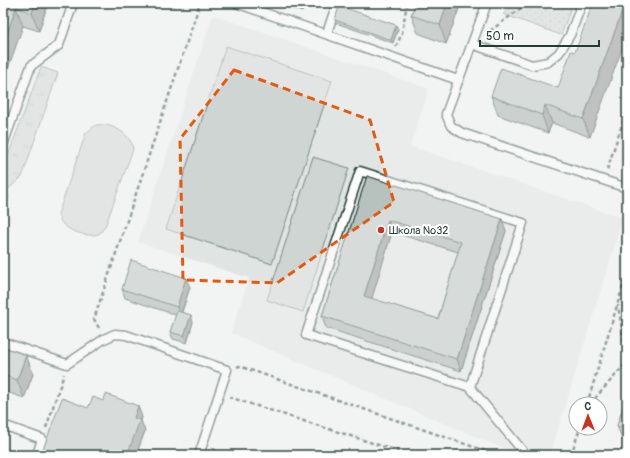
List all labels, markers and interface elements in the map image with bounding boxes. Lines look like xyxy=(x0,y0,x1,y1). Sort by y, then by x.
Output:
scale bar xyxy=(480,22,599,48)
text: 50 m xyxy=(486,29,514,44)
place label: Школа №32 xyxy=(389,224,449,237)
marker: Школа №32 xyxy=(376,225,386,235)
north arrow xyxy=(568,396,608,436)
text: С xyxy=(584,400,592,413)

